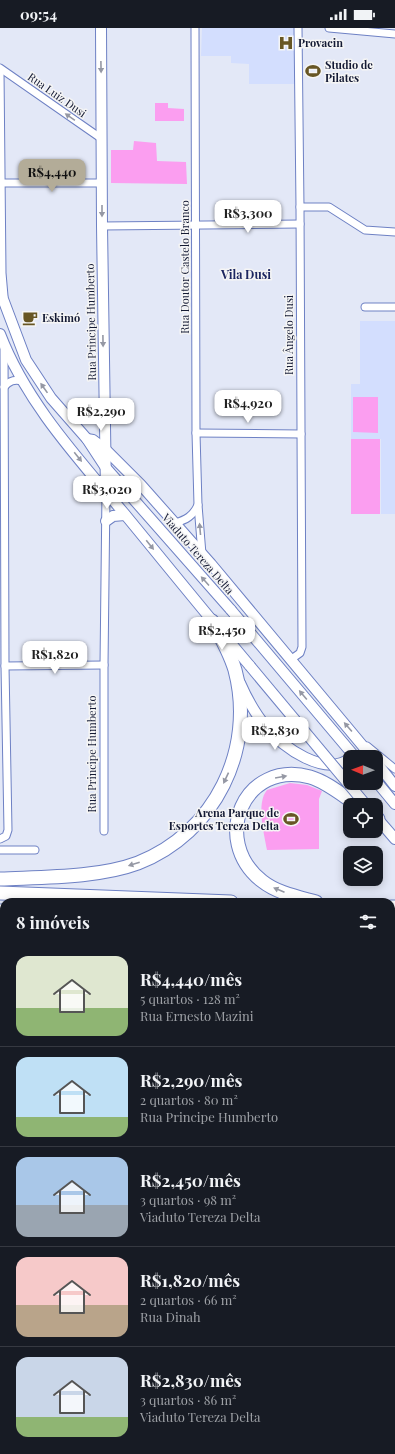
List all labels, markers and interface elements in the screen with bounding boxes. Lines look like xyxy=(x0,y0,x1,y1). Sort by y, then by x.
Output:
text: 09:54 xyxy=(20,4,57,24)
hospital icon: Provacin xyxy=(277,34,295,52)
place label: Provacin xyxy=(298,35,343,50)
place label: Studio de Pilates xyxy=(325,57,373,85)
one-way arrow xyxy=(98,61,104,74)
sports icon: Studio de Pilates xyxy=(304,62,322,80)
street label: Rua Luiz Dusi xyxy=(25,69,90,120)
one-way arrow xyxy=(64,113,75,121)
pin: R$4,440 xyxy=(15,159,89,193)
text: R$4,440 xyxy=(28,163,76,180)
street label: Rua Doutor Castelo Branco xyxy=(177,200,192,334)
pin: R$3,300 xyxy=(211,200,285,234)
text: R$3,300 xyxy=(224,204,272,221)
one-way arrow xyxy=(99,205,105,218)
street label: Rua Principe Humberto xyxy=(82,263,99,381)
district label: Vila Dusi xyxy=(220,266,271,282)
street label: Rua Ângelo Dusi xyxy=(281,295,296,375)
cafe icon: Eskimó xyxy=(21,309,39,327)
place label: Eskimó xyxy=(42,310,80,325)
one-way arrow xyxy=(100,335,106,348)
one-way arrow xyxy=(40,383,48,393)
pin: R$4,920 xyxy=(211,390,285,424)
text: R$4,920 xyxy=(223,394,273,411)
pin: R$2,290 xyxy=(64,398,138,432)
text: R$2,290 xyxy=(76,402,126,419)
one-way arrow xyxy=(74,452,83,463)
pin: R$3,020 xyxy=(70,476,144,510)
text: R$3,020 xyxy=(82,480,132,497)
street label: Viaduto Tereza Delta xyxy=(159,509,238,597)
one-way arrow xyxy=(196,523,203,535)
one-way arrow xyxy=(146,540,155,551)
one-way arrow xyxy=(201,576,210,585)
pin: R$2,450 xyxy=(185,617,259,651)
text: R$2,450 xyxy=(198,621,246,638)
pin: R$1,820 xyxy=(18,641,92,675)
text: R$1,820 xyxy=(31,645,79,662)
one-way arrow xyxy=(299,690,308,700)
street label: Rua Principe Humberto xyxy=(84,696,99,812)
pin: R$2,830 xyxy=(238,717,312,751)
text: R$2,830 xyxy=(251,721,299,738)
one-way arrow xyxy=(343,721,352,732)
north arrow xyxy=(343,750,383,790)
map controls xyxy=(343,750,383,886)
one-way arrow xyxy=(223,773,229,785)
one-way arrow xyxy=(274,773,287,779)
button: locate xyxy=(343,798,383,838)
place label: Arena Parque de Esportes Tereza Delta xyxy=(169,805,279,833)
sports icon: Arena Parque de Esportes Tereza Delta xyxy=(282,810,300,828)
button: layers xyxy=(343,846,383,886)
one-way arrow xyxy=(127,861,139,867)
one-way arrow xyxy=(273,887,284,893)
text: 8 imóveis xyxy=(16,911,90,933)
icon: filters xyxy=(357,911,379,933)
text: R$4,440/mês xyxy=(140,968,242,990)
icon: home xyxy=(48,972,96,1020)
text: 5 quartos · 128 m² xyxy=(140,990,240,1007)
text: Rua Ernesto Mazini xyxy=(140,1007,254,1024)
text: R$2,290/mês xyxy=(140,1069,242,1091)
icon: home xyxy=(48,1073,96,1121)
text: 2 quartos · 80 m² xyxy=(140,1091,238,1108)
text: Rua Principe Humberto xyxy=(140,1108,278,1125)
text: R$2,450/mês xyxy=(140,1169,241,1191)
icon: home xyxy=(48,1173,96,1221)
text: 3 quartos · 98 m² xyxy=(140,1191,236,1208)
text: Viaduto Tereza Delta xyxy=(140,1208,261,1225)
text: R$1,820/mês xyxy=(140,1269,240,1291)
icon: home xyxy=(48,1273,96,1321)
text: 2 quartos · 66 m² xyxy=(140,1291,237,1308)
text: Rua Dinah xyxy=(140,1308,201,1325)
text: R$2,830/mês xyxy=(140,1369,242,1391)
icon: home xyxy=(48,1373,96,1421)
text: 3 quartos · 86 m² xyxy=(140,1391,236,1408)
text: Viaduto Tereza Delta xyxy=(140,1408,261,1425)

